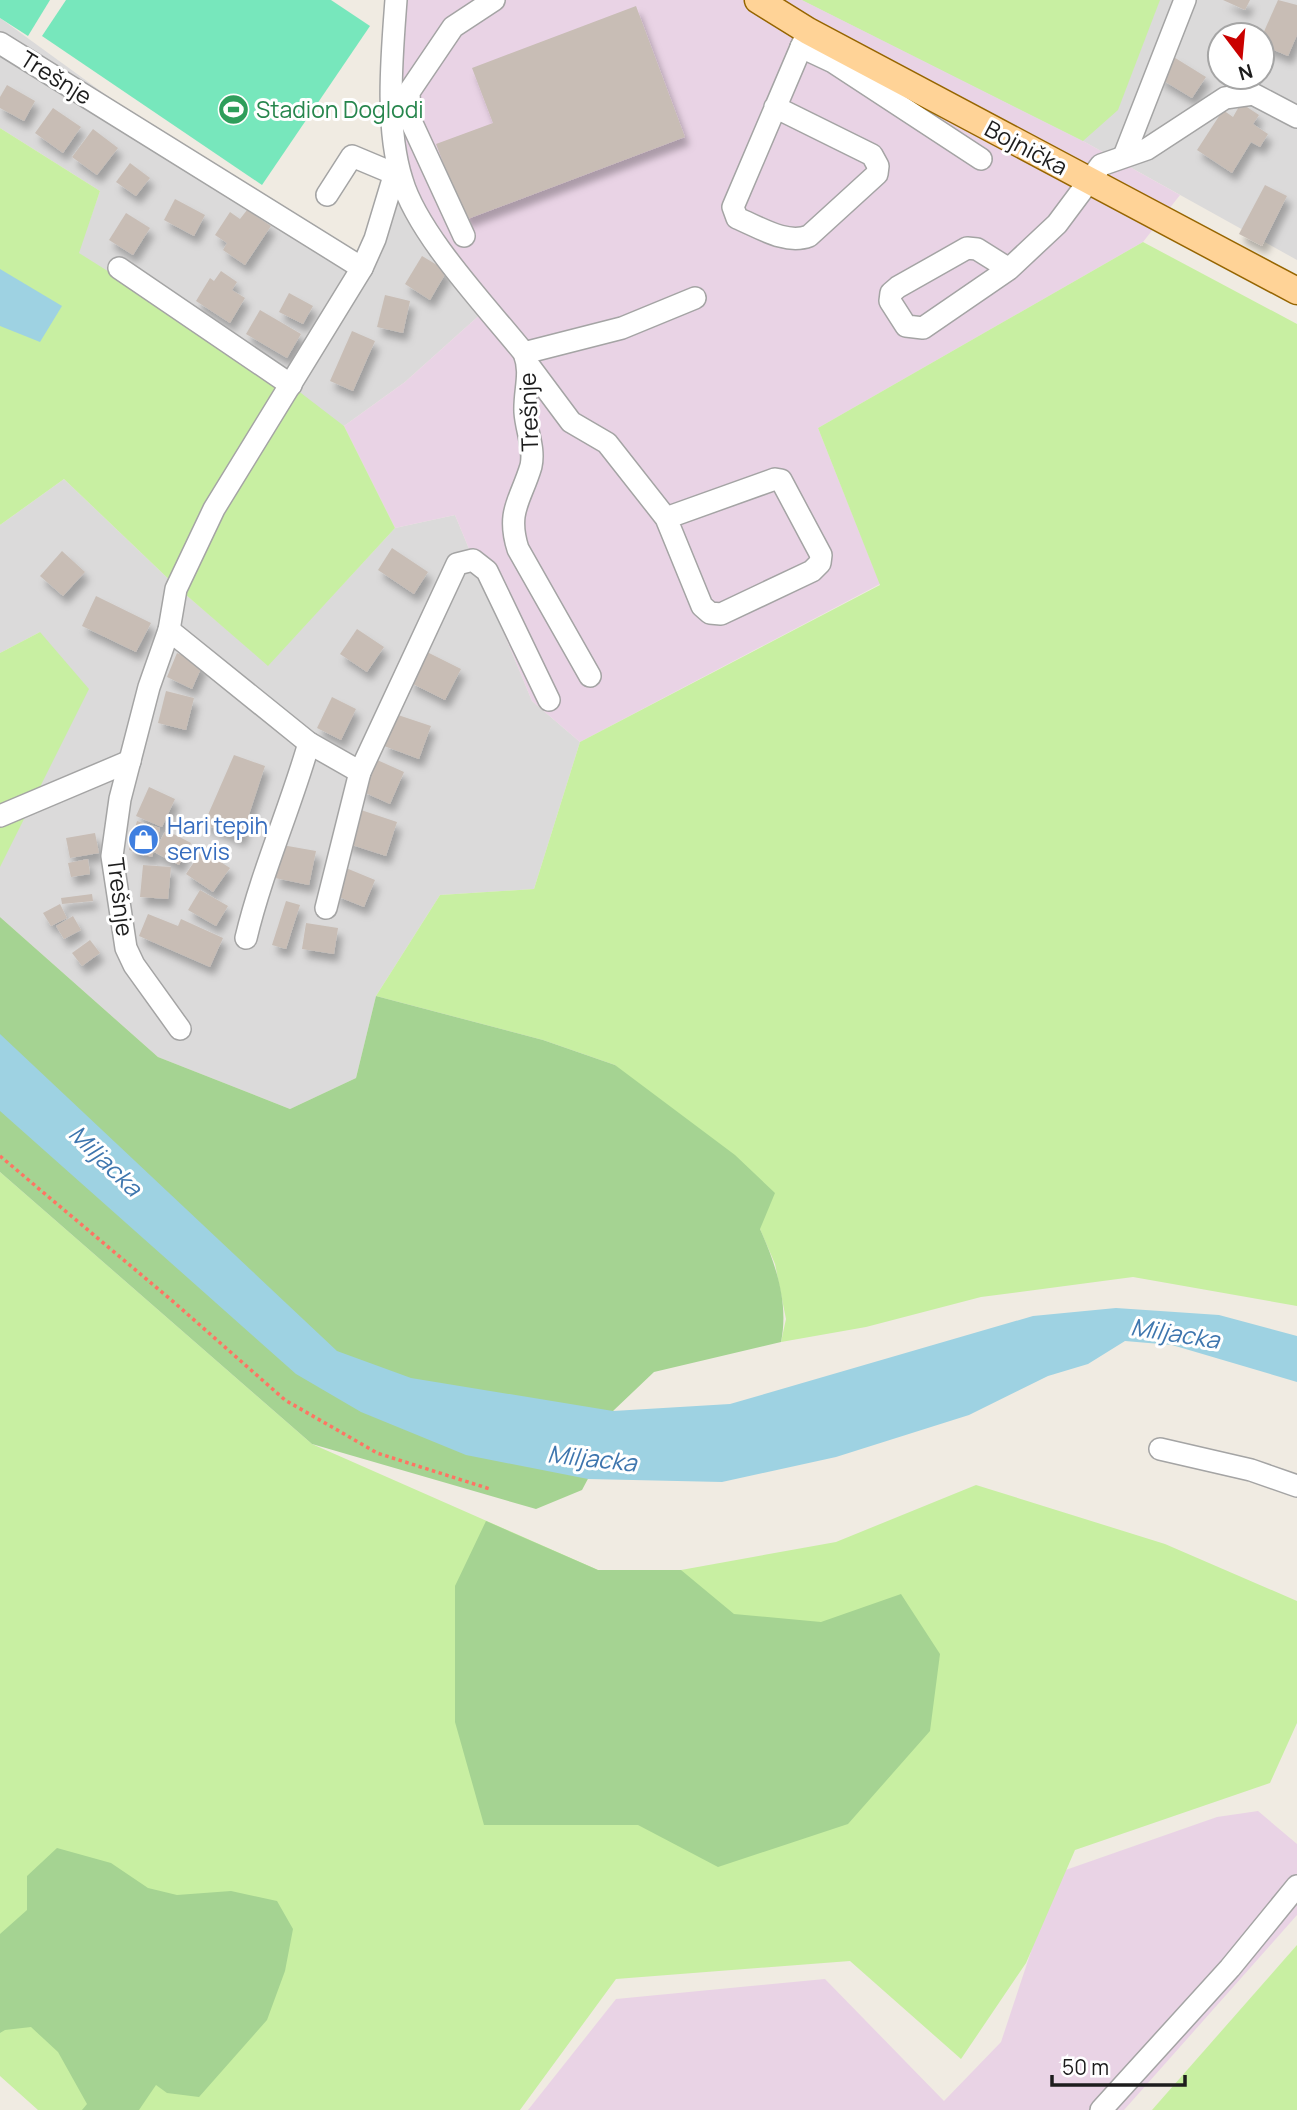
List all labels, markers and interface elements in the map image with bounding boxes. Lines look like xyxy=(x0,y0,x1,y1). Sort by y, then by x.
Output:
north arrow xyxy=(1206,21,1276,91)
street label: Trešnje xyxy=(15,43,99,112)
text: N xyxy=(1236,58,1256,87)
sports icon: Stadion Doglodi xyxy=(216,93,250,127)
place label: Stadion Doglodi xyxy=(256,93,424,125)
street label: Bojnička xyxy=(979,112,1073,182)
street label: Trešnje xyxy=(511,372,545,452)
place label: Hari tepih servis xyxy=(167,809,268,867)
shop icon: Hari tepih servis xyxy=(127,822,161,856)
street label: Trešnje xyxy=(100,856,142,938)
water label: Miljacka xyxy=(62,1117,151,1204)
water label: Miljacka xyxy=(1129,1309,1224,1356)
water label: Miljacka xyxy=(546,1436,640,1479)
scale bar xyxy=(1052,2044,1185,2088)
text: 50 m xyxy=(1062,2053,1109,2081)

